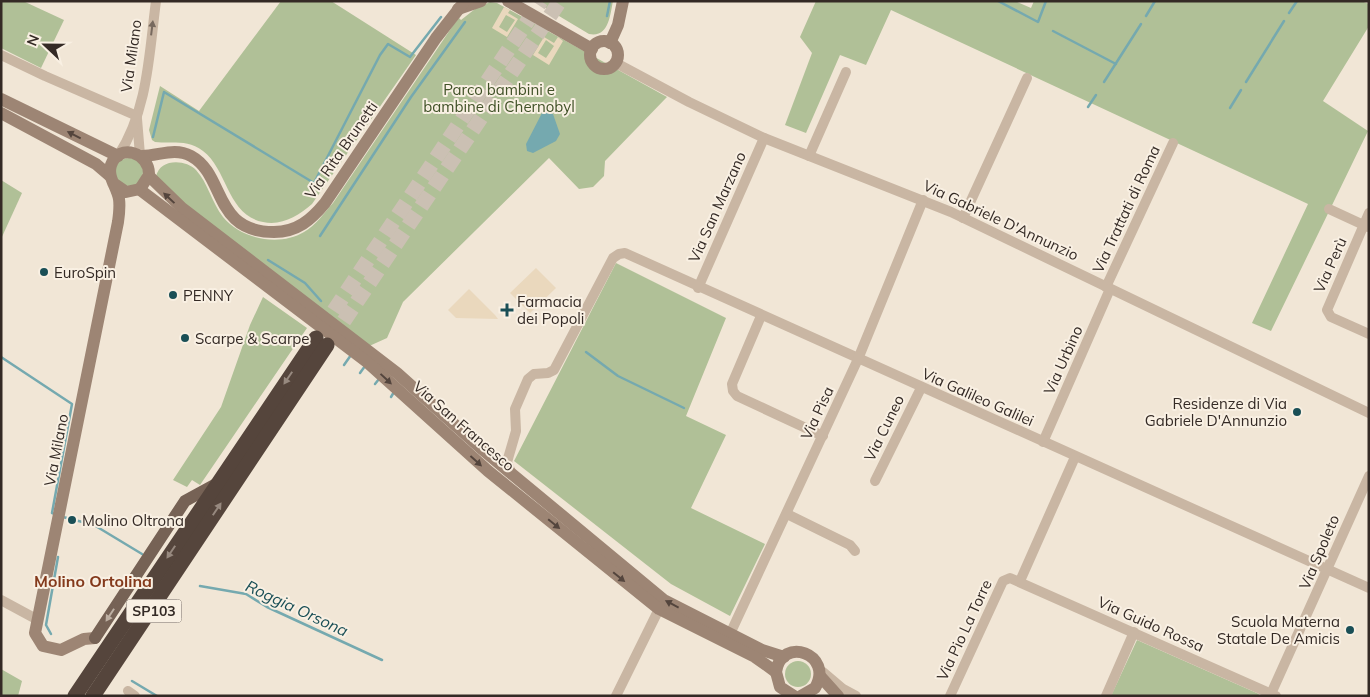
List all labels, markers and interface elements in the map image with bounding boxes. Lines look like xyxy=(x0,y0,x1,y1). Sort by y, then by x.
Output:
street label: Via Milano xyxy=(116,18,146,94)
north arrow xyxy=(20,20,70,70)
one-way arrow xyxy=(148,20,156,36)
text: N xyxy=(23,32,43,48)
park label: Parco bambini e bambine di Chernobyl xyxy=(423,80,575,116)
street label: Via Rita Brunetti xyxy=(300,98,382,202)
one-way arrow xyxy=(67,131,81,140)
street label: Via Trattati di Roma xyxy=(1088,142,1164,276)
street label: Via San Marzano xyxy=(684,149,750,265)
street label: Via Gabriele D'Annunzio xyxy=(920,176,1082,264)
one-way arrow xyxy=(164,192,176,204)
street label: Via Perù xyxy=(1309,234,1351,296)
place label: EuroSpin xyxy=(54,263,116,282)
marker: EuroSpin xyxy=(38,266,50,278)
place label: PENNY xyxy=(183,286,234,305)
marker: PENNY xyxy=(167,289,179,301)
place label: Farmacia dei Popoli xyxy=(517,292,584,328)
marker: Farmacia dei Popoli xyxy=(501,304,513,316)
street label: Via Urbino xyxy=(1039,323,1087,397)
place label: Scarpe & Scarpe xyxy=(195,329,310,348)
marker: Scarpe & Scarpe xyxy=(179,332,191,344)
street label: Via Galileo Galilei xyxy=(919,364,1037,430)
one-way arrow xyxy=(283,371,293,385)
one-way arrow xyxy=(380,373,392,385)
street label: Via San Francesco xyxy=(409,377,519,475)
street label: Via Pisa xyxy=(796,383,838,443)
street label: Via Cuneo xyxy=(860,392,908,464)
place label: Residenze di Via Gabriele D'Annunzio xyxy=(1145,394,1287,430)
marker: Residenze di Via Gabriele D'Annunzio xyxy=(1291,406,1303,418)
street label: Via Milano xyxy=(40,412,72,488)
one-way arrow xyxy=(470,455,483,466)
one-way arrow xyxy=(212,503,221,516)
place label: Molino Oltrona xyxy=(82,511,184,530)
street label: Via Spoleto xyxy=(1295,512,1343,592)
marker: Molino Oltrona xyxy=(66,514,78,526)
one-way arrow xyxy=(547,519,560,530)
one-way arrow xyxy=(166,545,176,559)
district label: Molino Ortolina xyxy=(34,571,152,591)
one-way arrow xyxy=(612,571,625,582)
water label: Roggia Orsona xyxy=(242,575,352,641)
street label: Via Pio La Torre xyxy=(932,576,996,684)
street label: Via Guido Rossa xyxy=(1095,592,1207,656)
road number: SP103 xyxy=(126,600,182,622)
one-way arrow xyxy=(664,600,679,608)
one-way arrow xyxy=(105,608,115,622)
place label: Scuola Materna Statale De Amicis xyxy=(1217,612,1340,648)
marker: Scuola Materna Statale De Amicis xyxy=(1344,624,1356,636)

